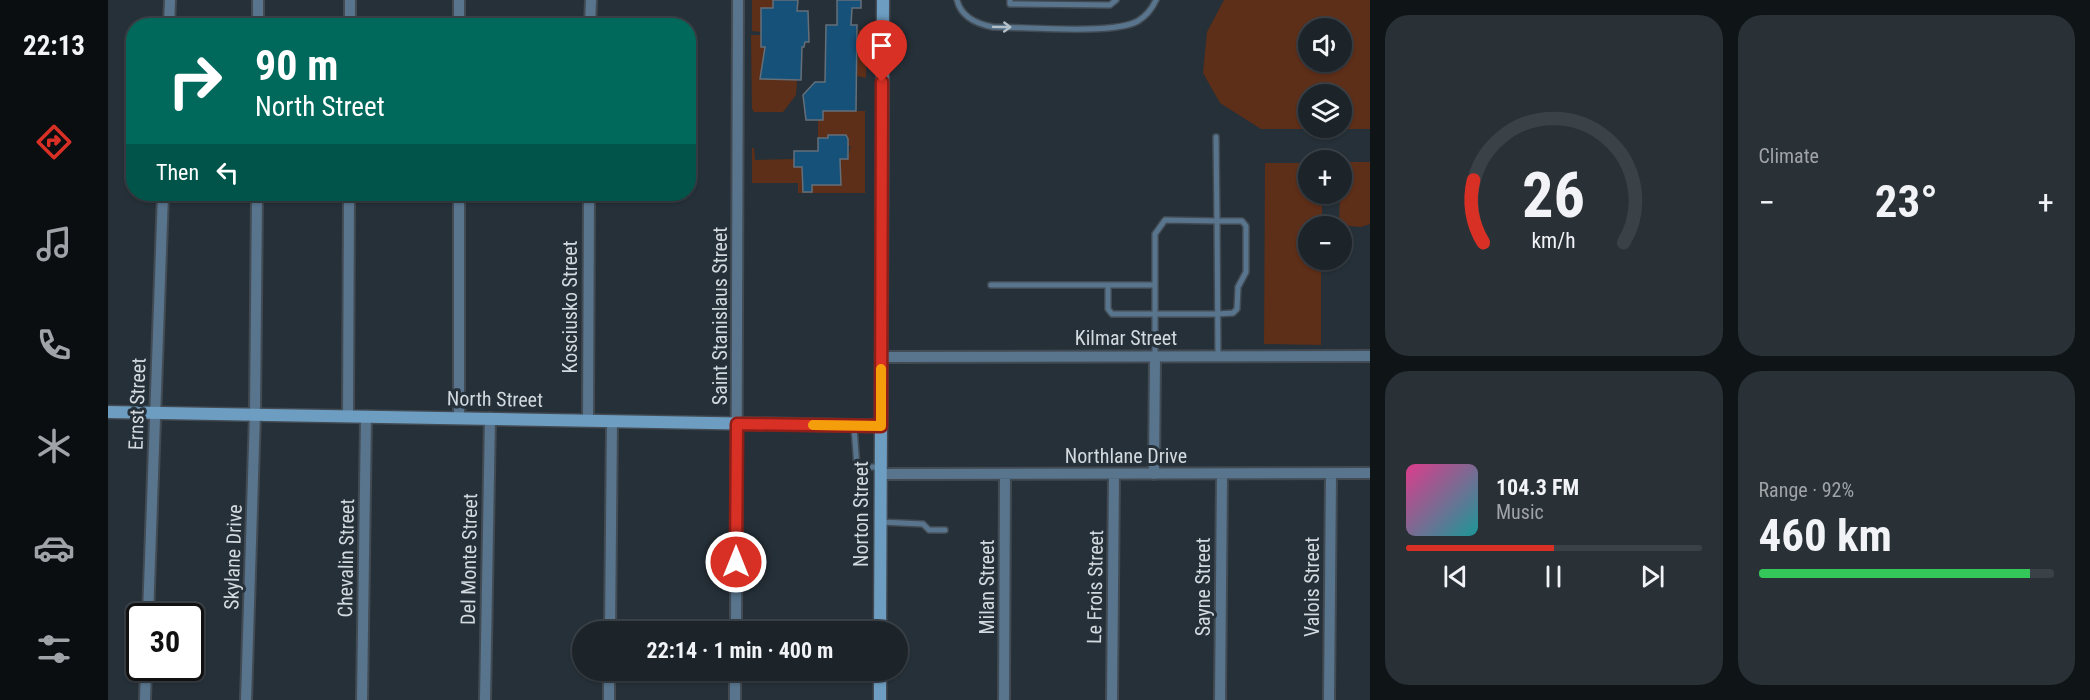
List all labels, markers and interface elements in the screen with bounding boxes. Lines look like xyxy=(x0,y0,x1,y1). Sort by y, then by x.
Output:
map controls xyxy=(1298,18,1352,270)
button: sound xyxy=(1298,18,1352,72)
pin xyxy=(856,20,907,82)
one-way arrow xyxy=(992,21,1012,33)
icon: arrive xyxy=(865,29,898,62)
text: 22:13 xyxy=(23,30,85,62)
text: 90 m xyxy=(255,41,338,90)
icon: right xyxy=(156,42,234,120)
button: layers xyxy=(1298,84,1352,138)
text: North Street xyxy=(255,91,385,123)
icon: directions xyxy=(33,121,75,163)
text: Climate xyxy=(1759,144,1819,168)
button: + xyxy=(1298,150,1352,204)
icon: left xyxy=(211,156,244,189)
text: 26 xyxy=(1522,159,1585,232)
text: Then xyxy=(156,160,199,185)
text: 23° xyxy=(1875,175,1938,228)
text: − xyxy=(1759,183,1775,222)
text: + xyxy=(2038,183,2054,222)
button: − xyxy=(1298,216,1352,270)
icon: music xyxy=(33,223,75,265)
street label: Saint Stanislaus Street xyxy=(708,227,732,405)
text: km/h xyxy=(1532,228,1576,253)
street label: Kosciusko Street xyxy=(558,240,582,373)
icon: phone xyxy=(33,324,75,366)
street label: Kilmar Street xyxy=(1075,326,1177,350)
street label: Ernst Street xyxy=(123,357,151,451)
street label: North Street xyxy=(447,386,543,412)
icon: climate xyxy=(33,425,75,467)
street label: Northlane Drive xyxy=(1065,444,1187,468)
street label: Norton Street xyxy=(849,461,873,567)
text: 104.3 FM xyxy=(1496,475,1579,500)
text: Range · 92% xyxy=(1759,478,1854,502)
street label: Del Monte Street xyxy=(456,493,482,625)
street label: Chevalin Street xyxy=(333,498,359,617)
text: Music xyxy=(1496,500,1544,524)
street label: Skylane Drive xyxy=(219,504,247,610)
text: 460 km xyxy=(1759,509,1892,562)
icon: car xyxy=(33,527,75,569)
position arrow xyxy=(704,530,768,594)
street label: Le Frois Street xyxy=(1082,530,1108,644)
street label: Valois Street xyxy=(1300,537,1324,637)
street label: Sayne Street xyxy=(1191,538,1215,636)
street label: Milan Street xyxy=(975,539,999,635)
icon: previous xyxy=(1439,560,1472,593)
icon: pause xyxy=(1537,560,1570,593)
icon: next xyxy=(1636,560,1669,593)
speed limit sign: 30 xyxy=(126,603,204,681)
icon: filters xyxy=(33,628,75,670)
text: 22:14 · 1 min · 400 m xyxy=(647,638,833,663)

